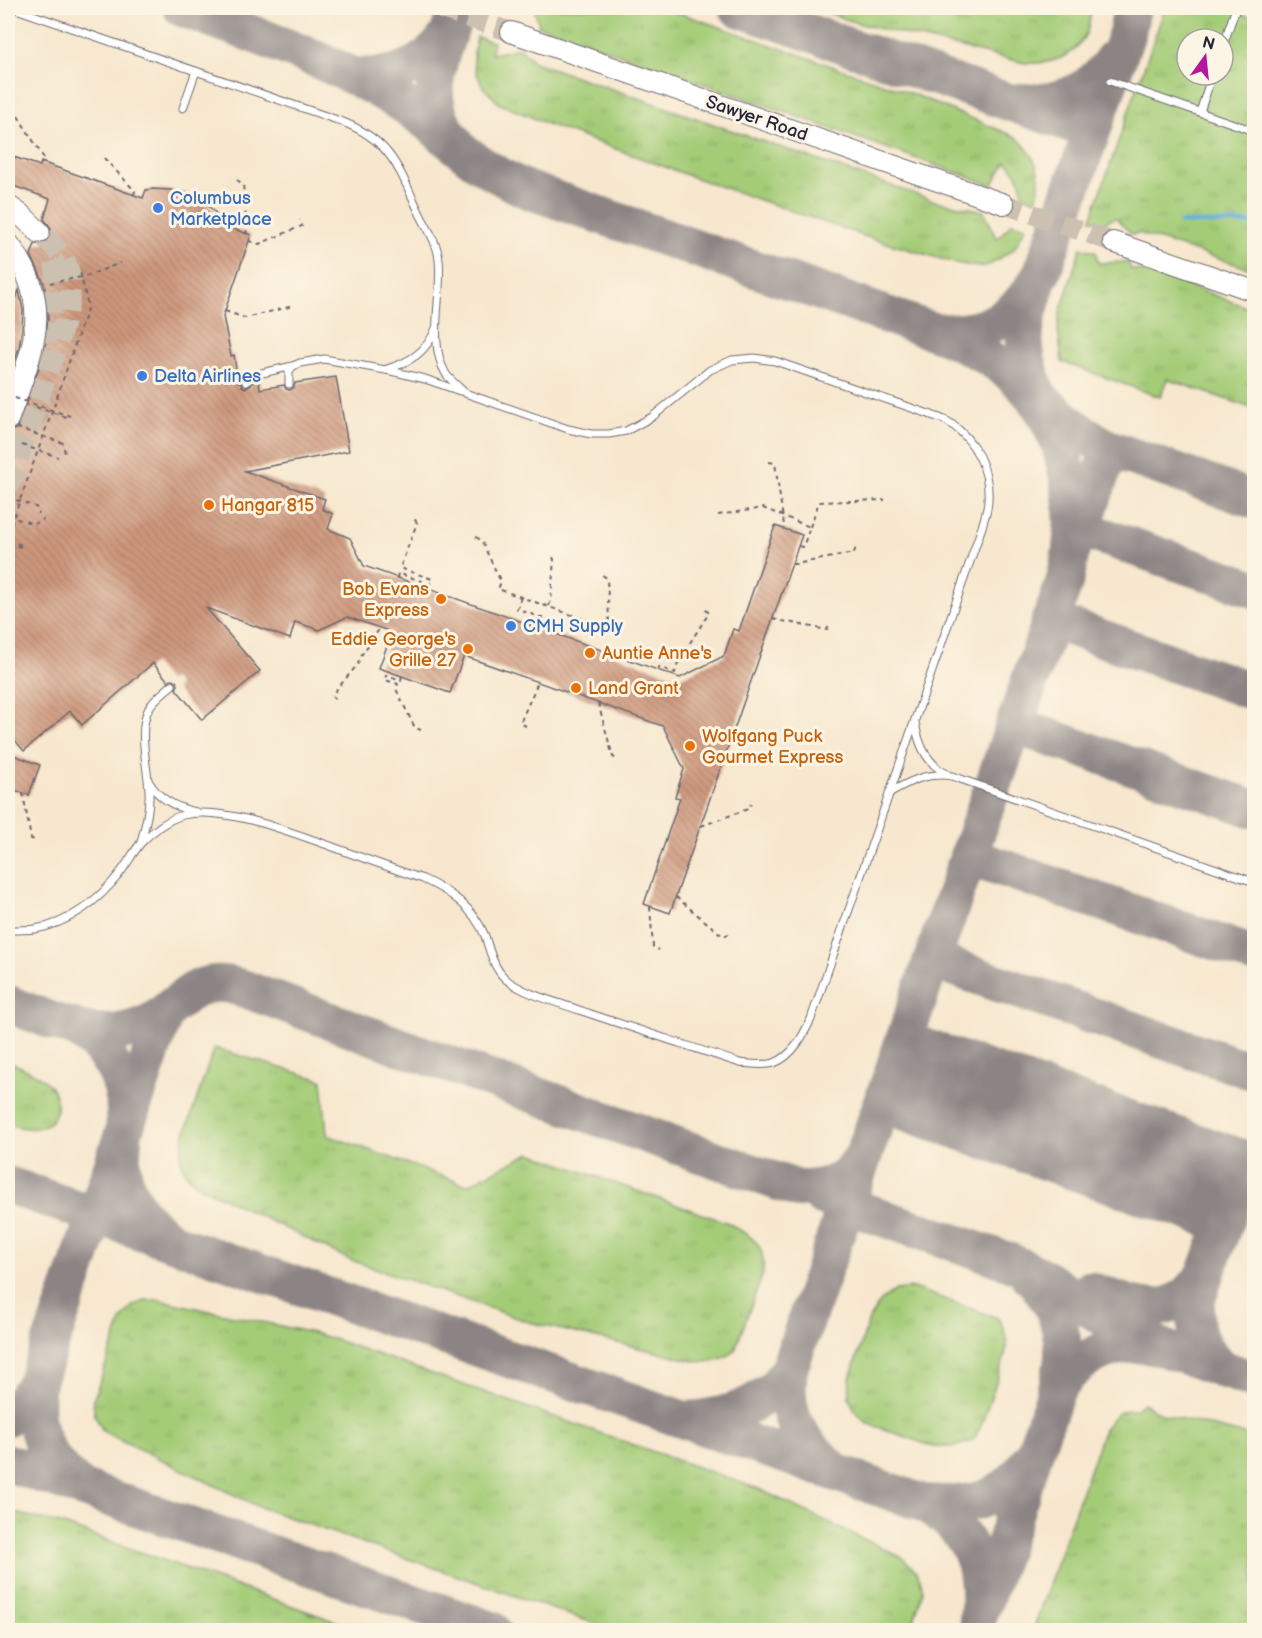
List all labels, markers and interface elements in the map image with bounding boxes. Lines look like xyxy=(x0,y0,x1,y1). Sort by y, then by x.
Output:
north arrow xyxy=(1175,27,1235,87)
text: N xyxy=(1200,33,1217,55)
street label: Sawyer Road xyxy=(703,91,811,146)
place label: Columbus Marketplace xyxy=(170,188,272,230)
marker: Columbus Marketplace xyxy=(151,201,165,215)
place label: Delta Airlines xyxy=(154,366,261,387)
marker: Delta Airlines xyxy=(135,369,149,383)
place label: Hangar 815 xyxy=(221,495,314,516)
marker: Hangar 815 xyxy=(202,498,216,512)
place label: Bob Evans Express xyxy=(342,579,429,621)
marker: Bob Evans Express xyxy=(434,592,448,606)
place label: CMH Supply xyxy=(523,616,624,637)
marker: CMH Supply xyxy=(504,619,518,633)
place label: Eddie George's Grille 27 xyxy=(330,629,456,671)
marker: Eddie George's Grille 27 xyxy=(461,642,475,656)
place label: Auntie Anne's xyxy=(602,643,712,664)
marker: Auntie Anne's xyxy=(583,646,597,660)
place label: Land Grant xyxy=(588,678,679,699)
marker: Land Grant xyxy=(569,681,583,695)
place label: Wolfgang Puck Gourmet Express xyxy=(702,726,843,768)
marker: Wolfgang Puck Gourmet Express xyxy=(683,739,697,753)

